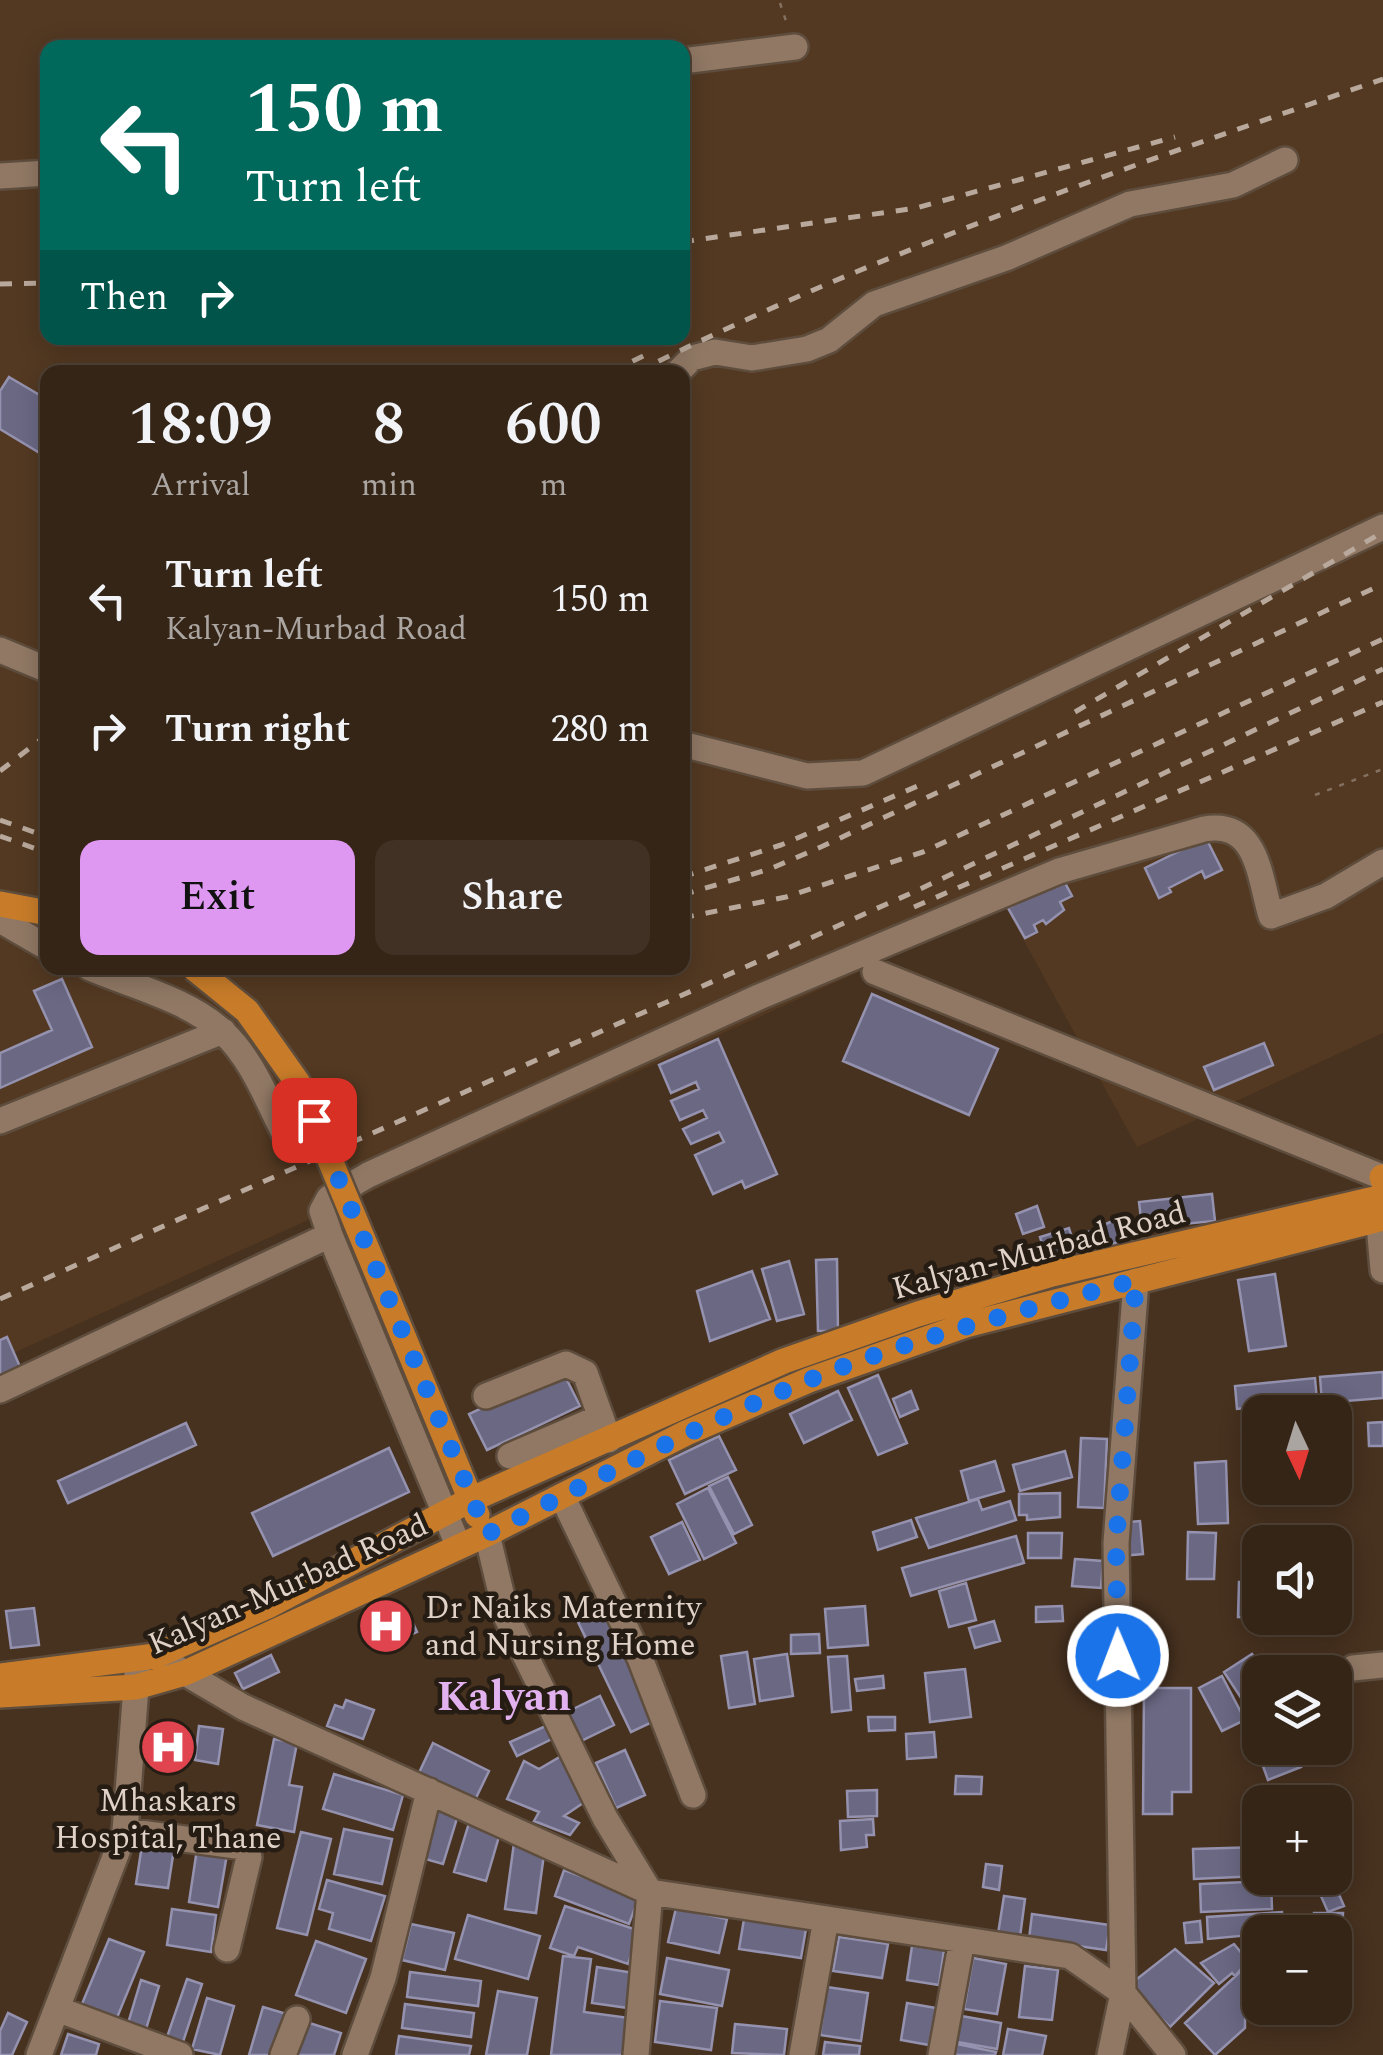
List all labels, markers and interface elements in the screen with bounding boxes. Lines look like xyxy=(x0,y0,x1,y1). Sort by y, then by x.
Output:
text: 150 m xyxy=(245,57,443,163)
icon: left xyxy=(80,80,210,210)
text: Turn left xyxy=(245,153,422,222)
text: Then xyxy=(80,269,168,327)
icon: right xyxy=(188,270,243,325)
text: 18:09 xyxy=(128,379,273,471)
text: 8 xyxy=(373,379,405,471)
text: 600 xyxy=(505,379,602,471)
text: Arrival xyxy=(151,461,250,510)
text: min xyxy=(361,461,417,510)
text: m xyxy=(540,461,567,510)
text: Turn left xyxy=(165,547,323,605)
text: 150 m xyxy=(551,571,650,629)
icon: left xyxy=(80,573,135,628)
text: Kalyan-Murbad Road xyxy=(165,605,467,654)
text: Turn right xyxy=(165,701,350,759)
text: 280 m xyxy=(551,701,650,759)
icon: right xyxy=(80,703,135,758)
button: Exit xyxy=(80,840,355,955)
button: Share xyxy=(375,840,650,955)
pin xyxy=(272,1078,357,1163)
icon: arrive xyxy=(287,1093,342,1148)
street label: Kalyan-Murbad Road xyxy=(887,1188,1191,1314)
north arrow xyxy=(1242,1395,1352,1505)
map controls xyxy=(1242,1395,1352,2025)
street label: Kalyan-Murbad Road xyxy=(140,1501,436,1669)
button: sound xyxy=(1242,1525,1352,1635)
place label: Dr Naiks Maternity and Nursing Home xyxy=(425,1584,703,1670)
hospital icon: Dr Naiks Maternity and Nursing Home xyxy=(356,1596,416,1656)
position arrow xyxy=(1066,1604,1170,1708)
button: layers xyxy=(1242,1655,1352,1765)
district label: Kalyan xyxy=(437,1666,571,1729)
hospital icon: Mhaskars Hospital, Thane xyxy=(138,1717,198,1777)
place label: Mhaskars Hospital, Thane xyxy=(54,1777,282,1863)
button: + xyxy=(1242,1785,1352,1895)
button: − xyxy=(1242,1915,1352,2025)

